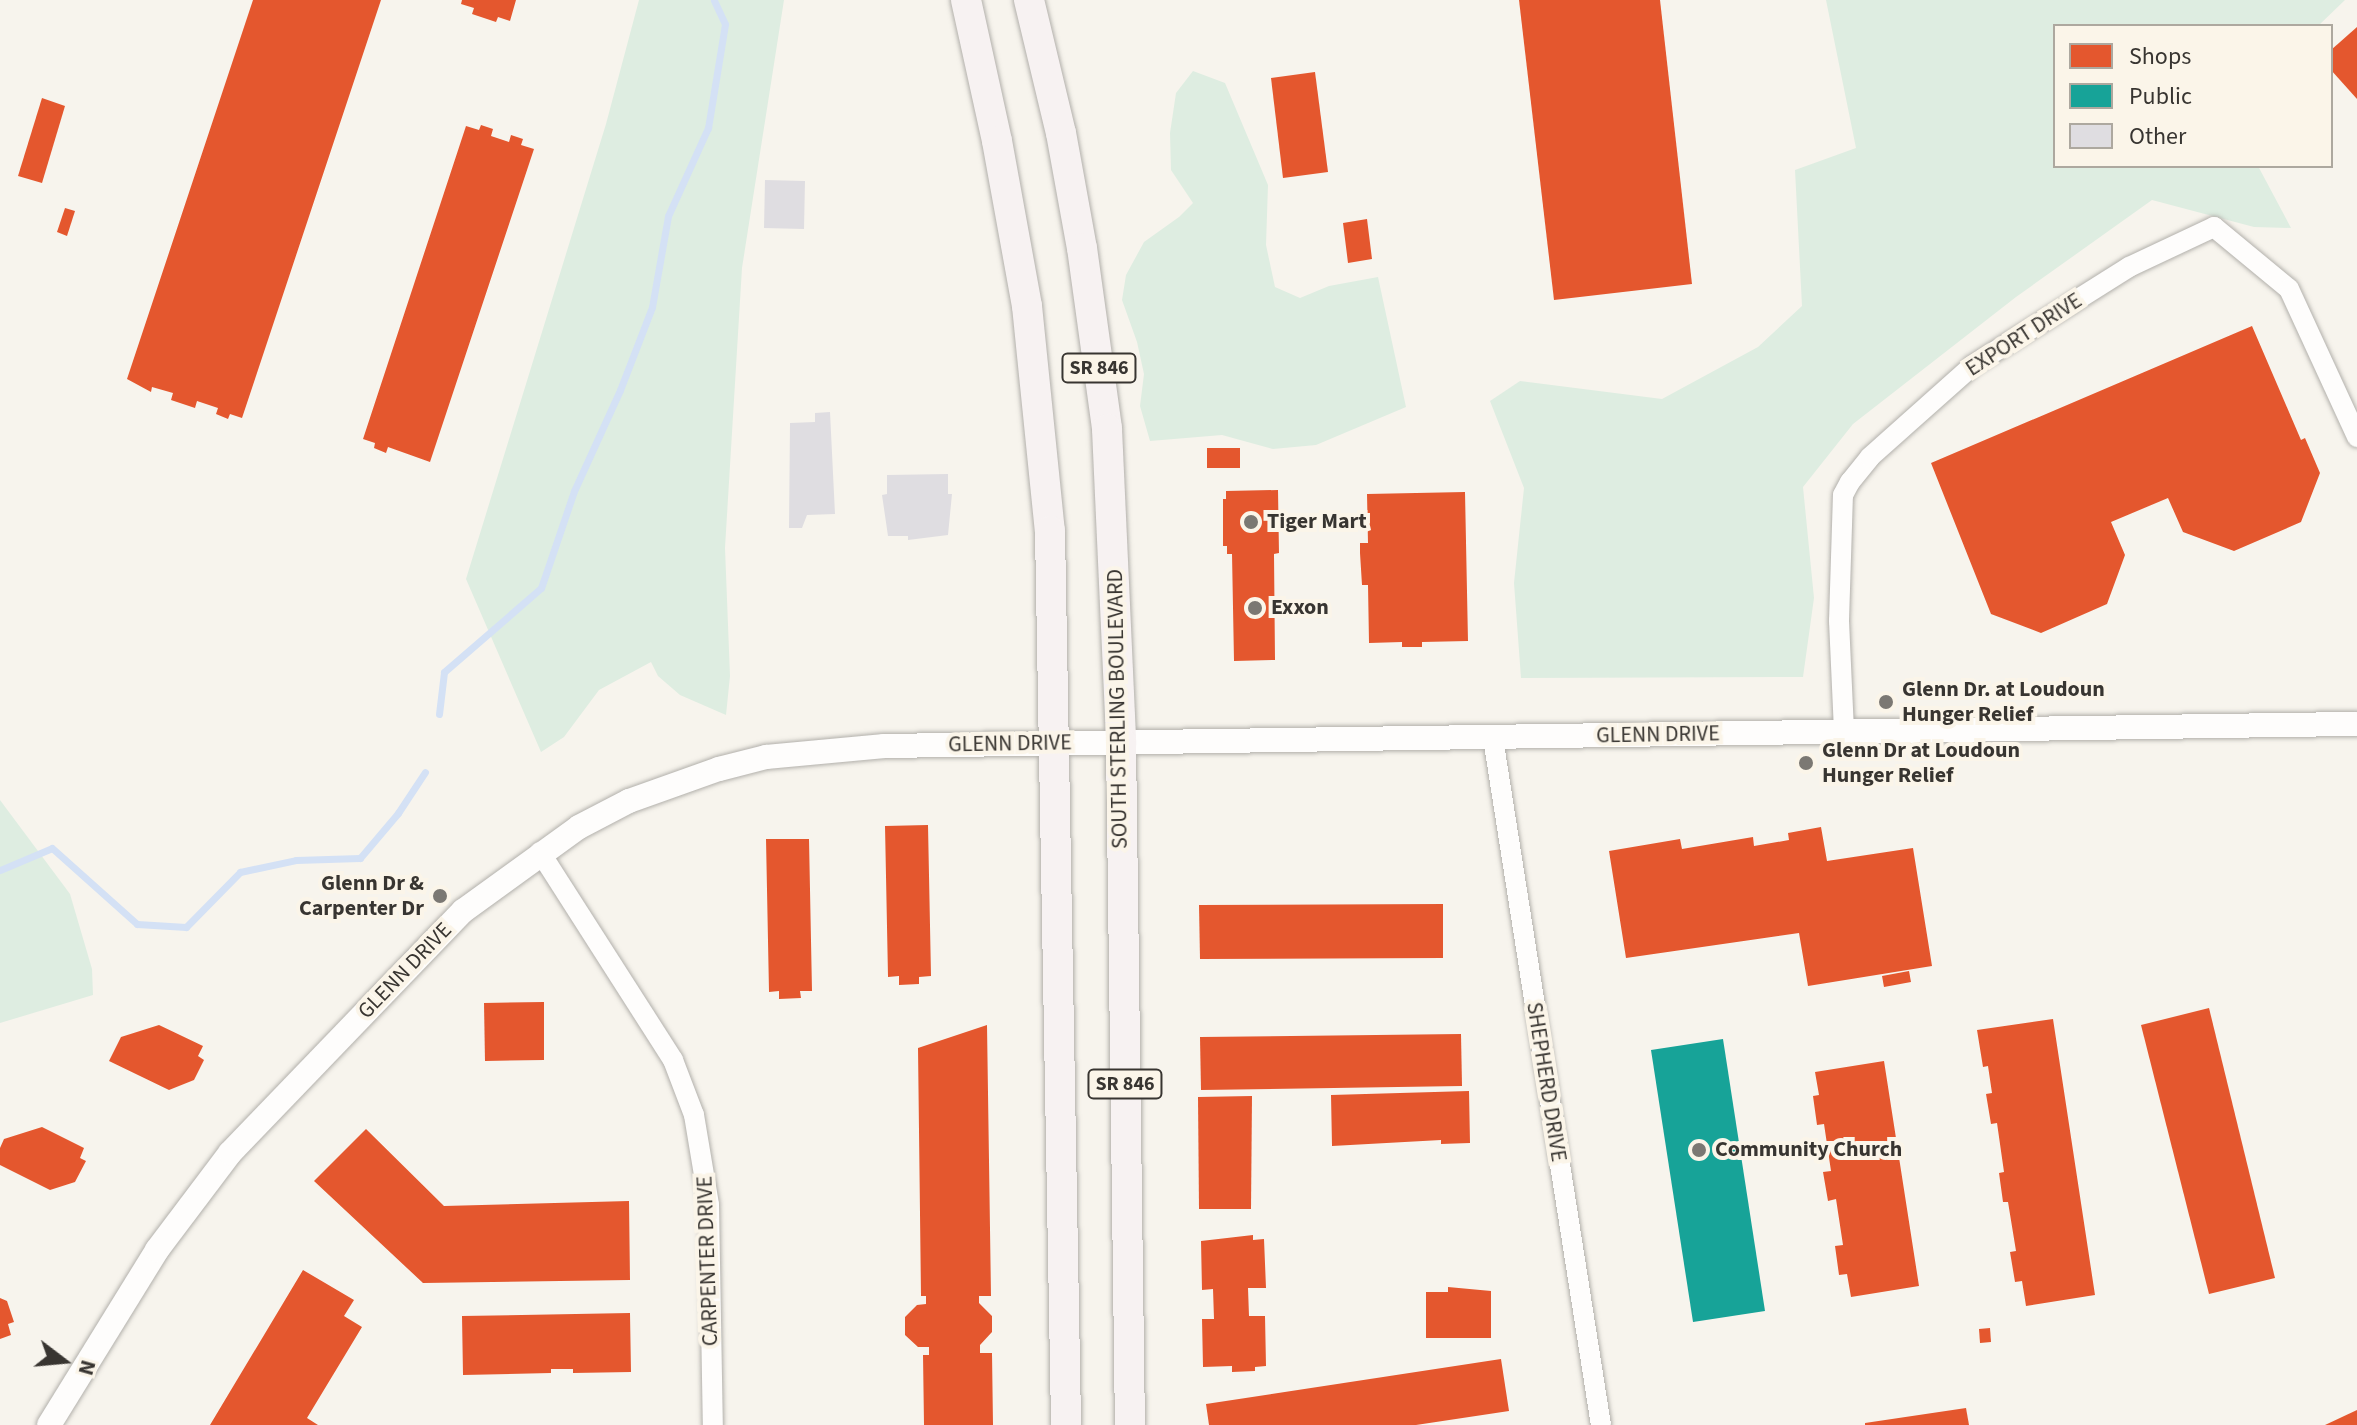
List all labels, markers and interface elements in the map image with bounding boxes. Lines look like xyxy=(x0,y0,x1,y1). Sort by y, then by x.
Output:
legend xyxy=(2053,24,2333,168)
text: Shops xyxy=(2129,39,2191,74)
text: Public xyxy=(2129,79,2192,114)
text: Other xyxy=(2129,119,2186,154)
street label: EXPORT DRIVE xyxy=(1961,288,2087,382)
road number: SR 846 xyxy=(1061,352,1137,384)
place label: Tiger Mart xyxy=(1267,509,1367,535)
marker: Tiger Mart xyxy=(1242,513,1260,531)
street label: SOUTH STERLING BOULEVARD xyxy=(1102,569,1134,849)
place label: Exxon xyxy=(1271,595,1329,621)
marker: Exxon xyxy=(1246,599,1264,617)
place label: Glenn Dr. at Loudoun Hunger Relief xyxy=(1902,676,2105,728)
marker: Glenn Dr. at Loudoun Hunger Relief xyxy=(1877,693,1895,711)
street label: GLENN DRIVE xyxy=(1596,721,1720,749)
street label: GLENN DRIVE xyxy=(948,730,1072,758)
place label: Glenn Dr at Loudoun Hunger Relief xyxy=(1822,737,2020,788)
marker: Glenn Dr at Loudoun Hunger Relief xyxy=(1797,754,1815,772)
place label: Glenn Dr & Carpenter Dr xyxy=(299,870,424,922)
marker: Glenn Dr & Carpenter Dr xyxy=(431,887,449,905)
street label: GLENN DRIVE xyxy=(353,917,457,1025)
street label: SHEPHERD DRIVE xyxy=(1520,1000,1572,1164)
road number: SR 846 xyxy=(1087,1068,1163,1100)
place label: Community Church xyxy=(1715,1137,1902,1163)
marker: Community Church xyxy=(1690,1141,1708,1159)
street label: CARPENTER DRIVE xyxy=(692,1175,724,1347)
north arrow xyxy=(24,1321,104,1401)
text: N xyxy=(70,1356,104,1379)

